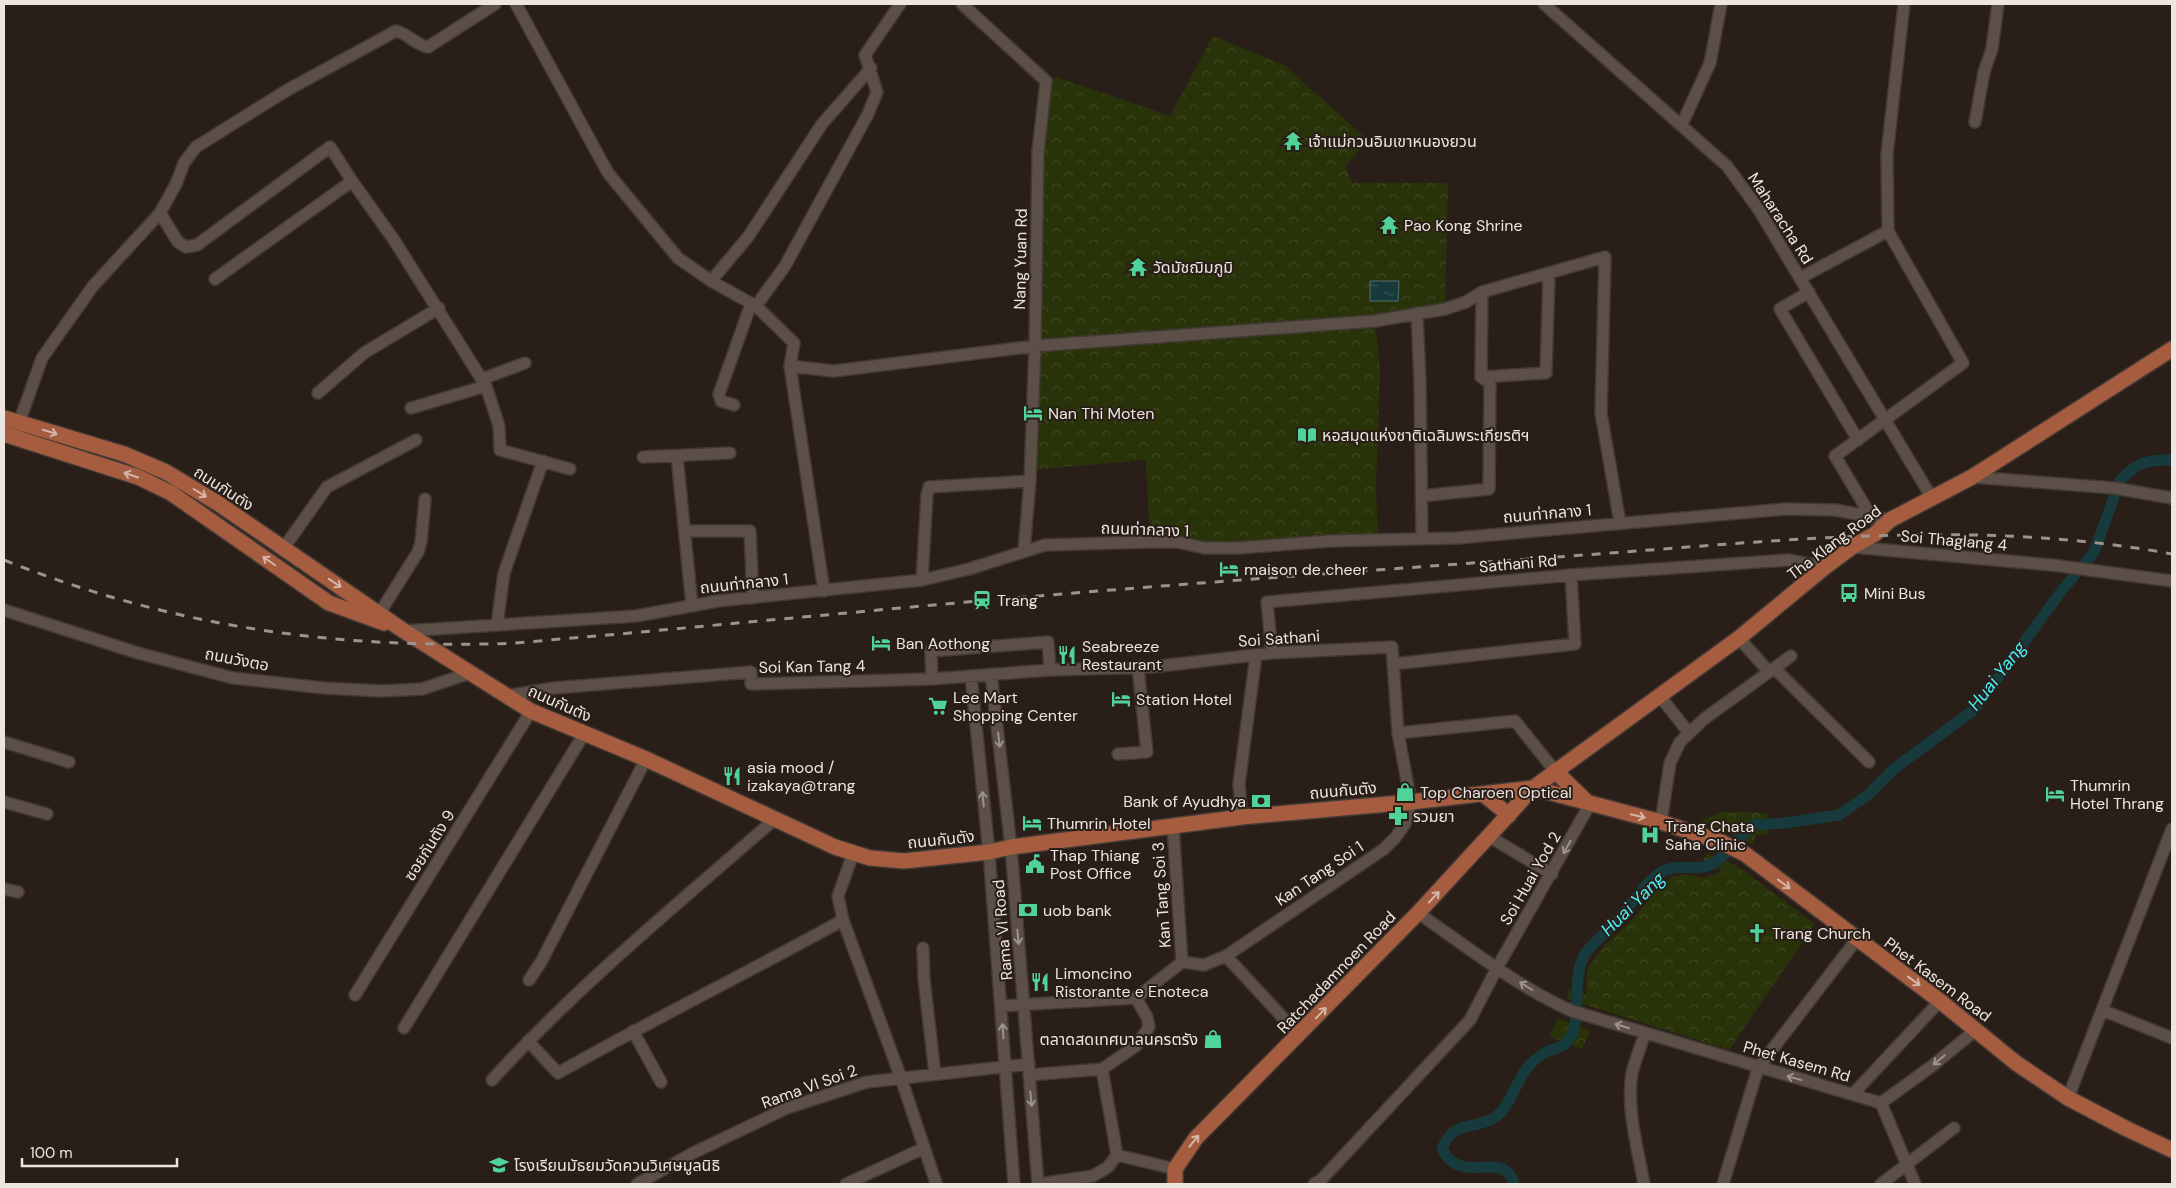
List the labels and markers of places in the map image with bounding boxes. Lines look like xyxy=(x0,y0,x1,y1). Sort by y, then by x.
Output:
temple icon: เจ้าเเม่กวนอิมเขาหนองยวน xyxy=(1282,130,1304,152)
place label: เจ้าเเม่กวนอิมเขาหนองยวน xyxy=(1308,131,1477,152)
temple icon: Pao Kong Shrine xyxy=(1378,214,1400,236)
place label: Pao Kong Shrine xyxy=(1404,215,1523,236)
temple icon: วัดมัชฌิมภูมิ xyxy=(1127,256,1149,278)
place label: วัดมัชฌิมภูมิ xyxy=(1153,257,1233,278)
hotel icon: Nan Thi Moten xyxy=(1022,402,1044,424)
place label: Nan Thi Moten xyxy=(1048,403,1154,424)
library icon: หอสมุดแห่งชาติเฉลิมพระเกียรติฯ xyxy=(1296,424,1318,446)
place label: หอสมุดแห่งชาติเฉลิมพระเกียรติฯ xyxy=(1322,425,1530,446)
hotel icon: maison de cheer xyxy=(1218,558,1240,580)
place label: maison de cheer xyxy=(1244,559,1368,580)
bus stop icon: Mini Bus xyxy=(1838,582,1860,604)
place label: Mini Bus xyxy=(1864,583,1925,604)
station icon: Trang xyxy=(971,589,993,611)
place label: Trang xyxy=(997,590,1038,611)
hotel icon: Ban Aothong xyxy=(870,632,892,654)
place label: Ban Aothong xyxy=(896,633,990,654)
place label: Seabreeze Restaurant xyxy=(1082,636,1162,675)
restaurant icon: Seabreeze Restaurant xyxy=(1056,644,1078,666)
place label: Lee Mart Shopping Center xyxy=(953,687,1078,726)
hotel icon: Station Hotel xyxy=(1110,688,1132,710)
place label: Station Hotel xyxy=(1136,689,1232,710)
supermarket icon: Lee Mart Shopping Center xyxy=(927,695,949,717)
place label: asia mood / izakaya@trang xyxy=(747,757,856,796)
restaurant icon: asia mood / izakaya@trang xyxy=(721,765,743,787)
place label: Thumrin Hotel Thrang xyxy=(2070,775,2164,814)
shop icon: Top Charoen Optical xyxy=(1394,781,1416,803)
place label: Top Charoen Optical xyxy=(1420,782,1572,803)
hotel icon: Thumrin Hotel Thrang xyxy=(2044,783,2066,805)
bank icon: Bank of Ayudhya xyxy=(1250,790,1272,812)
place label: Bank of Ayudhya xyxy=(1123,791,1246,812)
pharmacy icon: รวมยา xyxy=(1387,805,1409,827)
place label: รวมยา xyxy=(1413,806,1455,827)
hotel icon: Thumrin Hotel xyxy=(1021,812,1043,834)
place label: Thumrin Hotel xyxy=(1047,813,1151,834)
place label: Trang Chata Saha Clinic xyxy=(1665,816,1754,855)
hospital icon: Trang Chata Saha Clinic xyxy=(1639,824,1661,846)
place label: Thap Thiang Post Office xyxy=(1050,845,1140,884)
public building icon: Thap Thiang Post Office xyxy=(1024,853,1046,875)
bank icon: uob bank xyxy=(1017,899,1039,921)
place label: uob bank xyxy=(1043,900,1112,921)
church icon: Trang Church xyxy=(1746,922,1768,944)
place label: Trang Church xyxy=(1772,923,1871,944)
place label: Limoncino Ristorante e Enoteca xyxy=(1055,963,1209,1002)
restaurant icon: Limoncino Ristorante e Enoteca xyxy=(1029,971,1051,993)
shop icon: ตลาดสดเทศบาลนครตรัง xyxy=(1202,1028,1224,1050)
place label: ตลาดสดเทศบาลนครตรัง xyxy=(1040,1029,1198,1050)
school or university icon: โรงเรียนมัธยมวัดควนวิเศษมูลนิธิ xyxy=(488,1154,510,1176)
place label: โรงเรียนมัธยมวัดควนวิเศษมูลนิธิ xyxy=(514,1155,720,1176)

